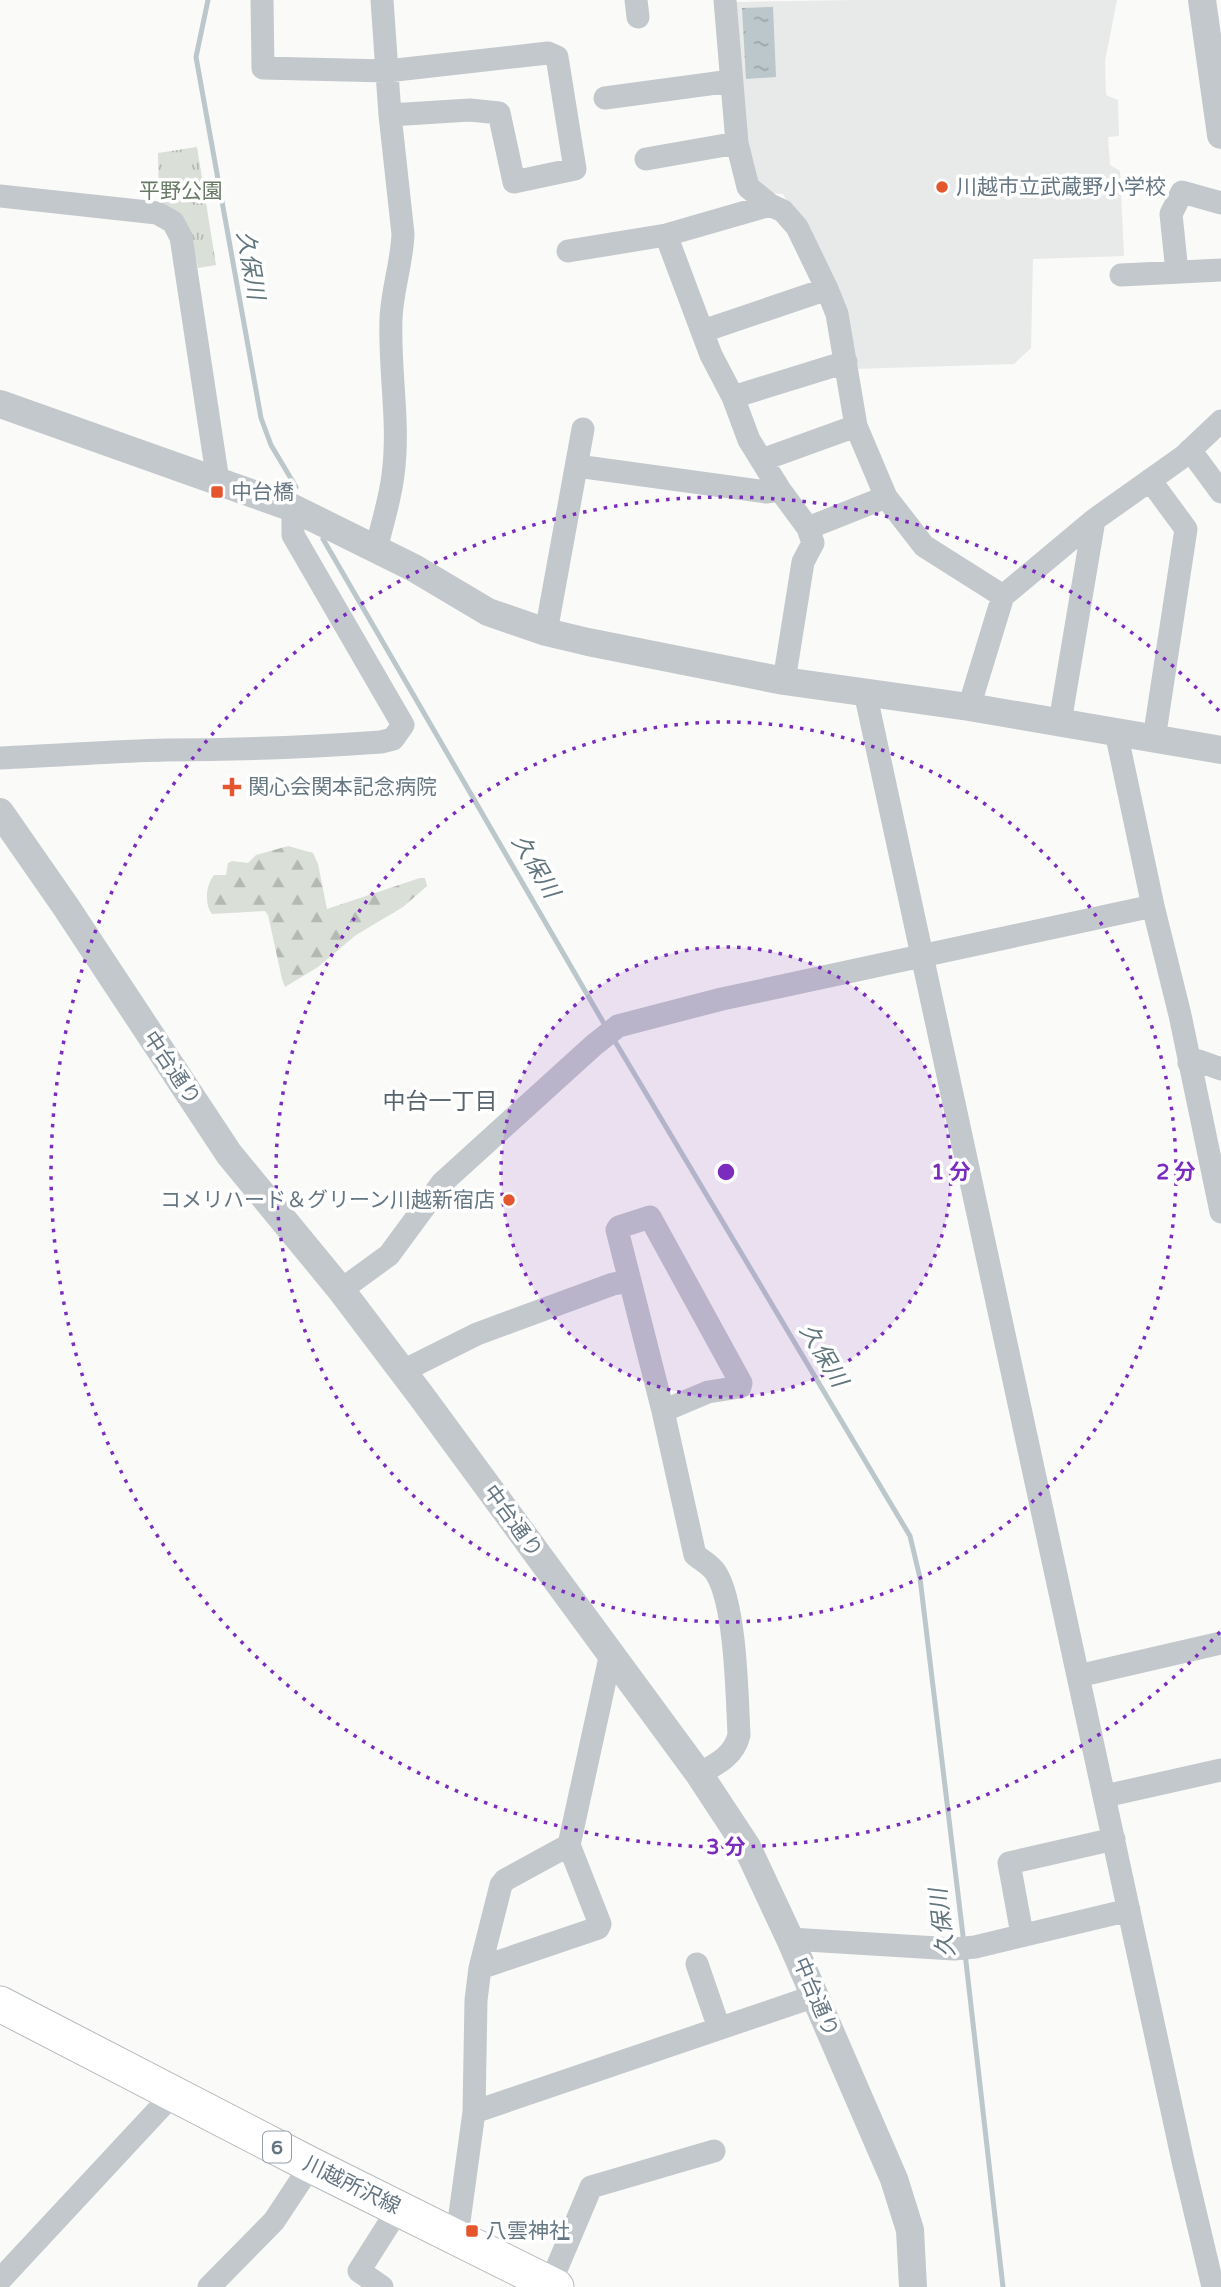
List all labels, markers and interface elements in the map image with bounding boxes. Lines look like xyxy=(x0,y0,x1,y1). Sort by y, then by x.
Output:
place label: 川越市立武蔵野小学校 xyxy=(956,175,1166,200)
park label: 平野公園 xyxy=(139,179,223,204)
marker: 川越市立武蔵野小学校 xyxy=(934,179,950,195)
water label: 久保川 xyxy=(230,229,270,305)
place label: 中台橋 xyxy=(231,480,294,505)
marker: 中台橋 xyxy=(209,484,225,500)
place label: 関心会関本記念病院 xyxy=(248,775,437,800)
marker: 関心会関本記念病院 xyxy=(222,777,242,797)
water label: 久保川 xyxy=(505,830,566,906)
street label: 中台通り xyxy=(138,1026,205,1110)
district label: 中台一丁目 xyxy=(383,1088,498,1116)
centre of rings xyxy=(714,1160,738,1184)
text: 1 分 xyxy=(931,1160,971,1185)
text: 2 分 xyxy=(1156,1160,1196,1185)
place label: コメリハード＆グリーン川越新宿店 xyxy=(160,1188,495,1213)
marker: コメリハード＆グリーン川越新宿店 xyxy=(501,1192,517,1208)
water label: 久保川 xyxy=(793,1319,854,1395)
street label: 中台通り xyxy=(478,1480,547,1563)
text: 3 分 xyxy=(706,1835,746,1860)
water label: 久保川 xyxy=(925,1884,961,1959)
street label: 中台通り xyxy=(788,1954,843,2041)
road number: 6 xyxy=(263,2132,291,2162)
street label: 川越所沢線 xyxy=(299,2151,404,2220)
place label: 八雲神社 xyxy=(486,2219,570,2244)
marker: 八雲神社 xyxy=(464,2223,480,2239)

